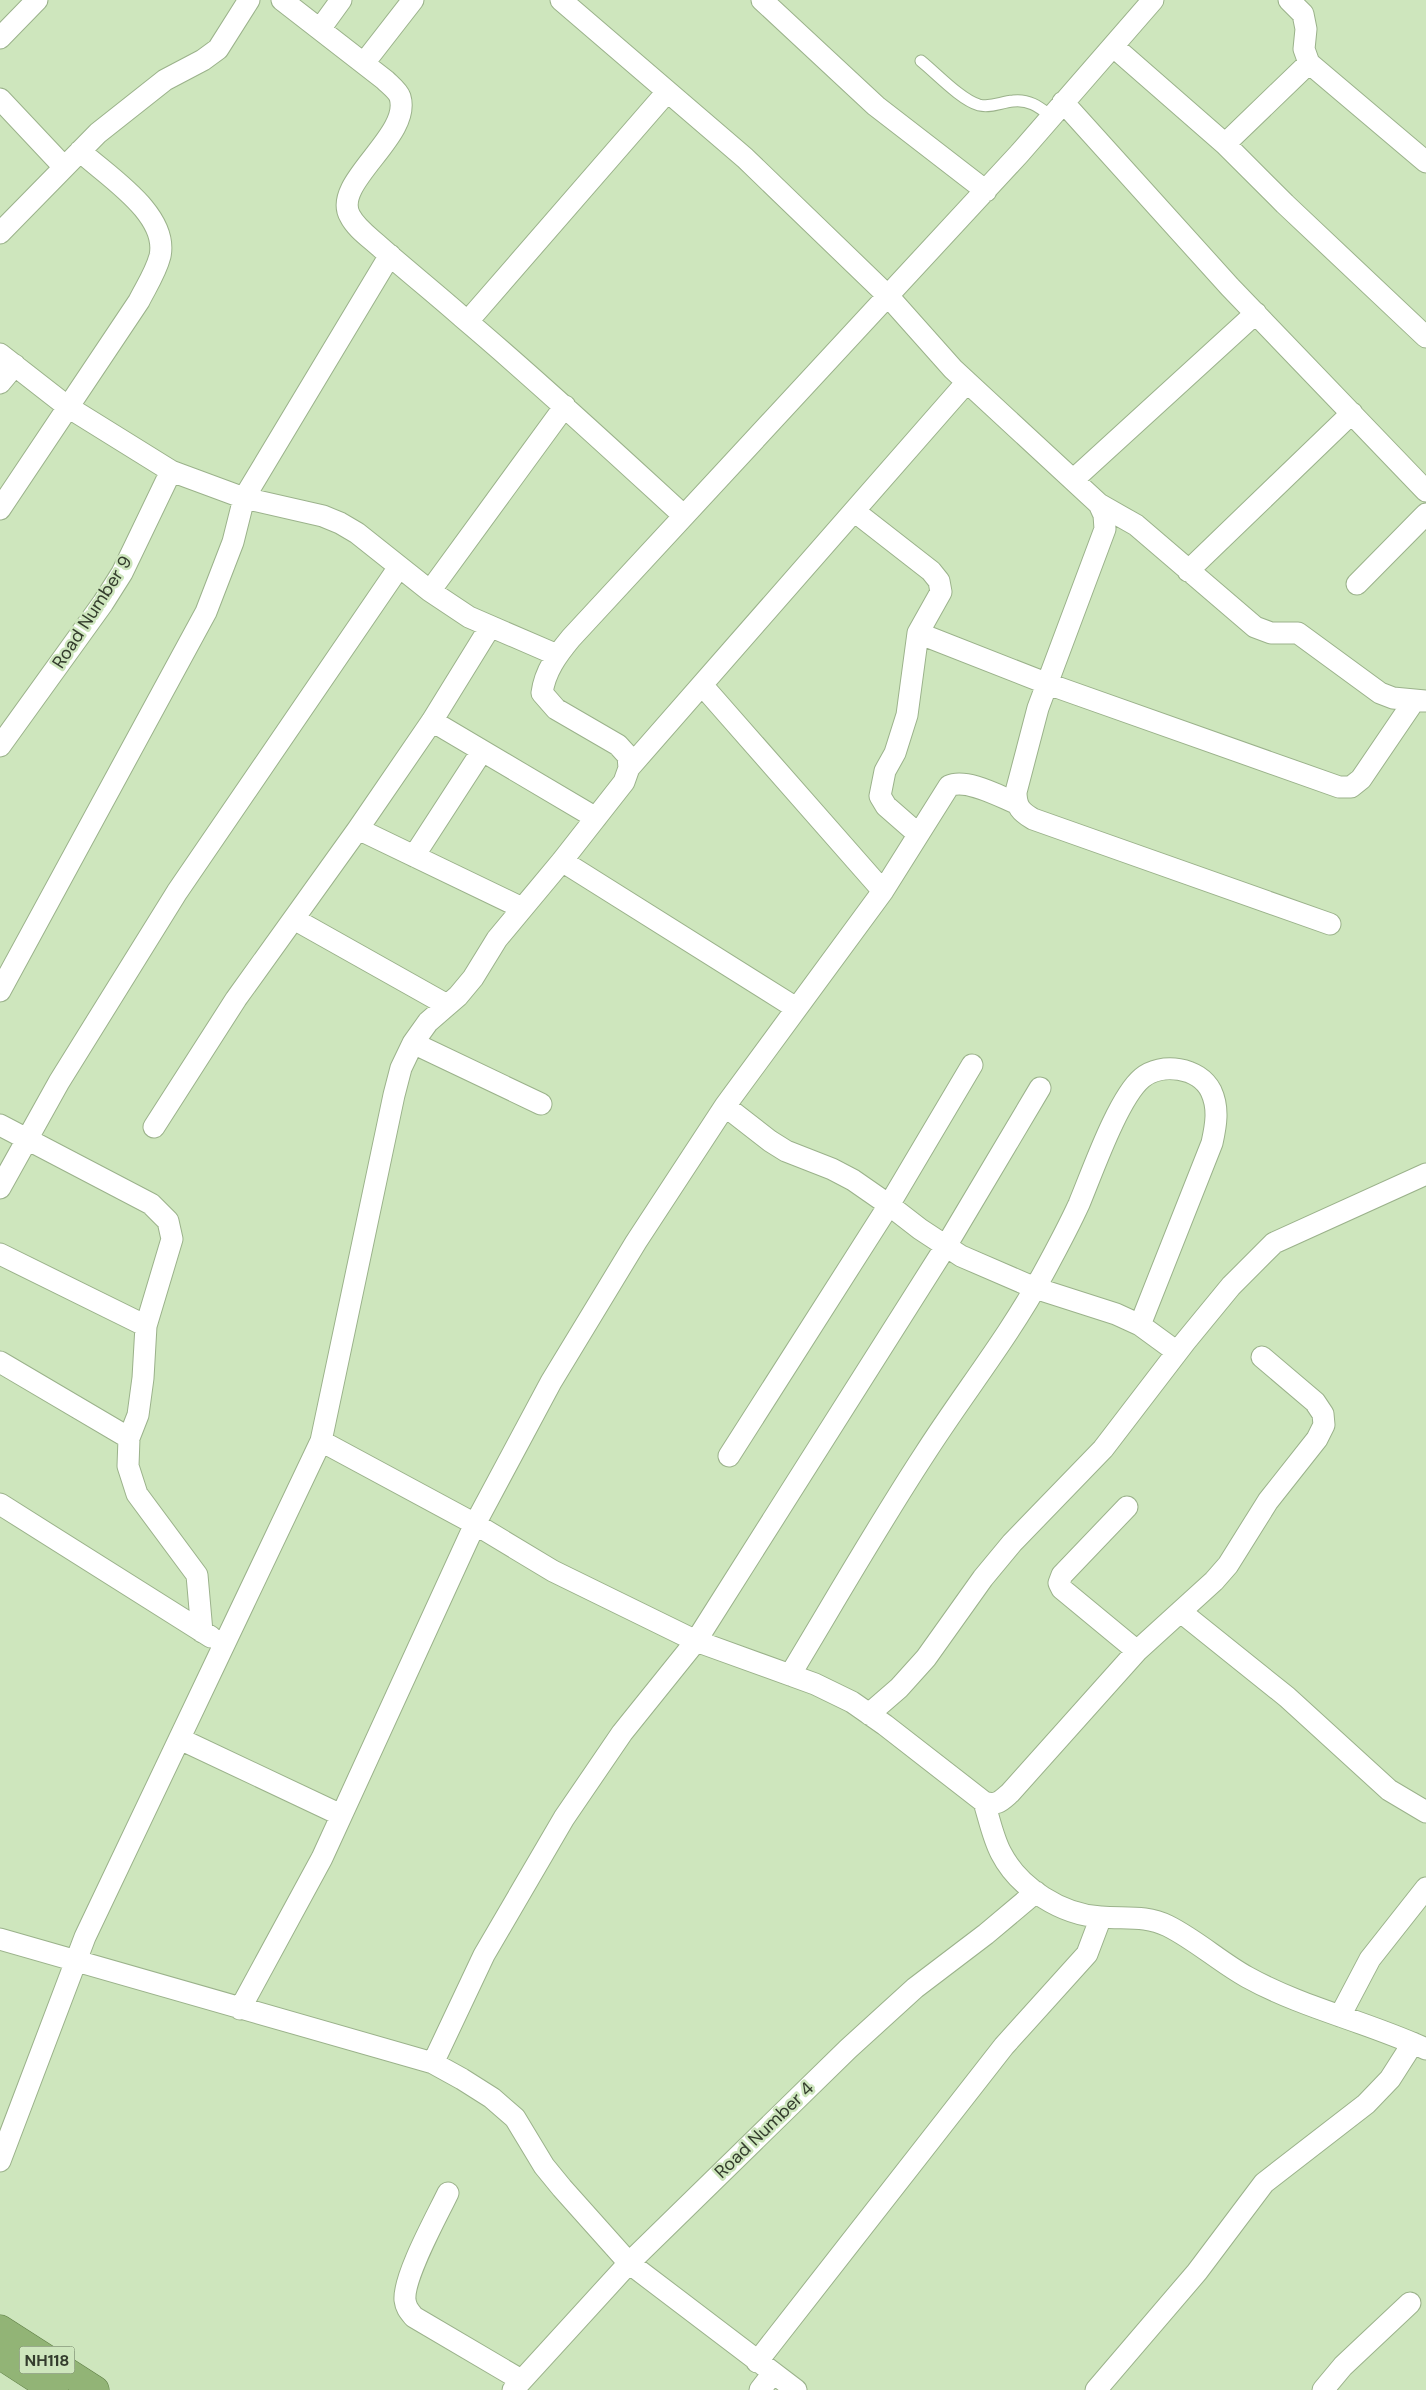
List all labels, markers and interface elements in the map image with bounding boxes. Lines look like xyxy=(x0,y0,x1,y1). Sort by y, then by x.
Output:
street label: Road Number 9 xyxy=(47,551,137,673)
street label: Road Number 4 xyxy=(709,2076,819,2184)
road number: NH118 xyxy=(20,2346,74,2374)

